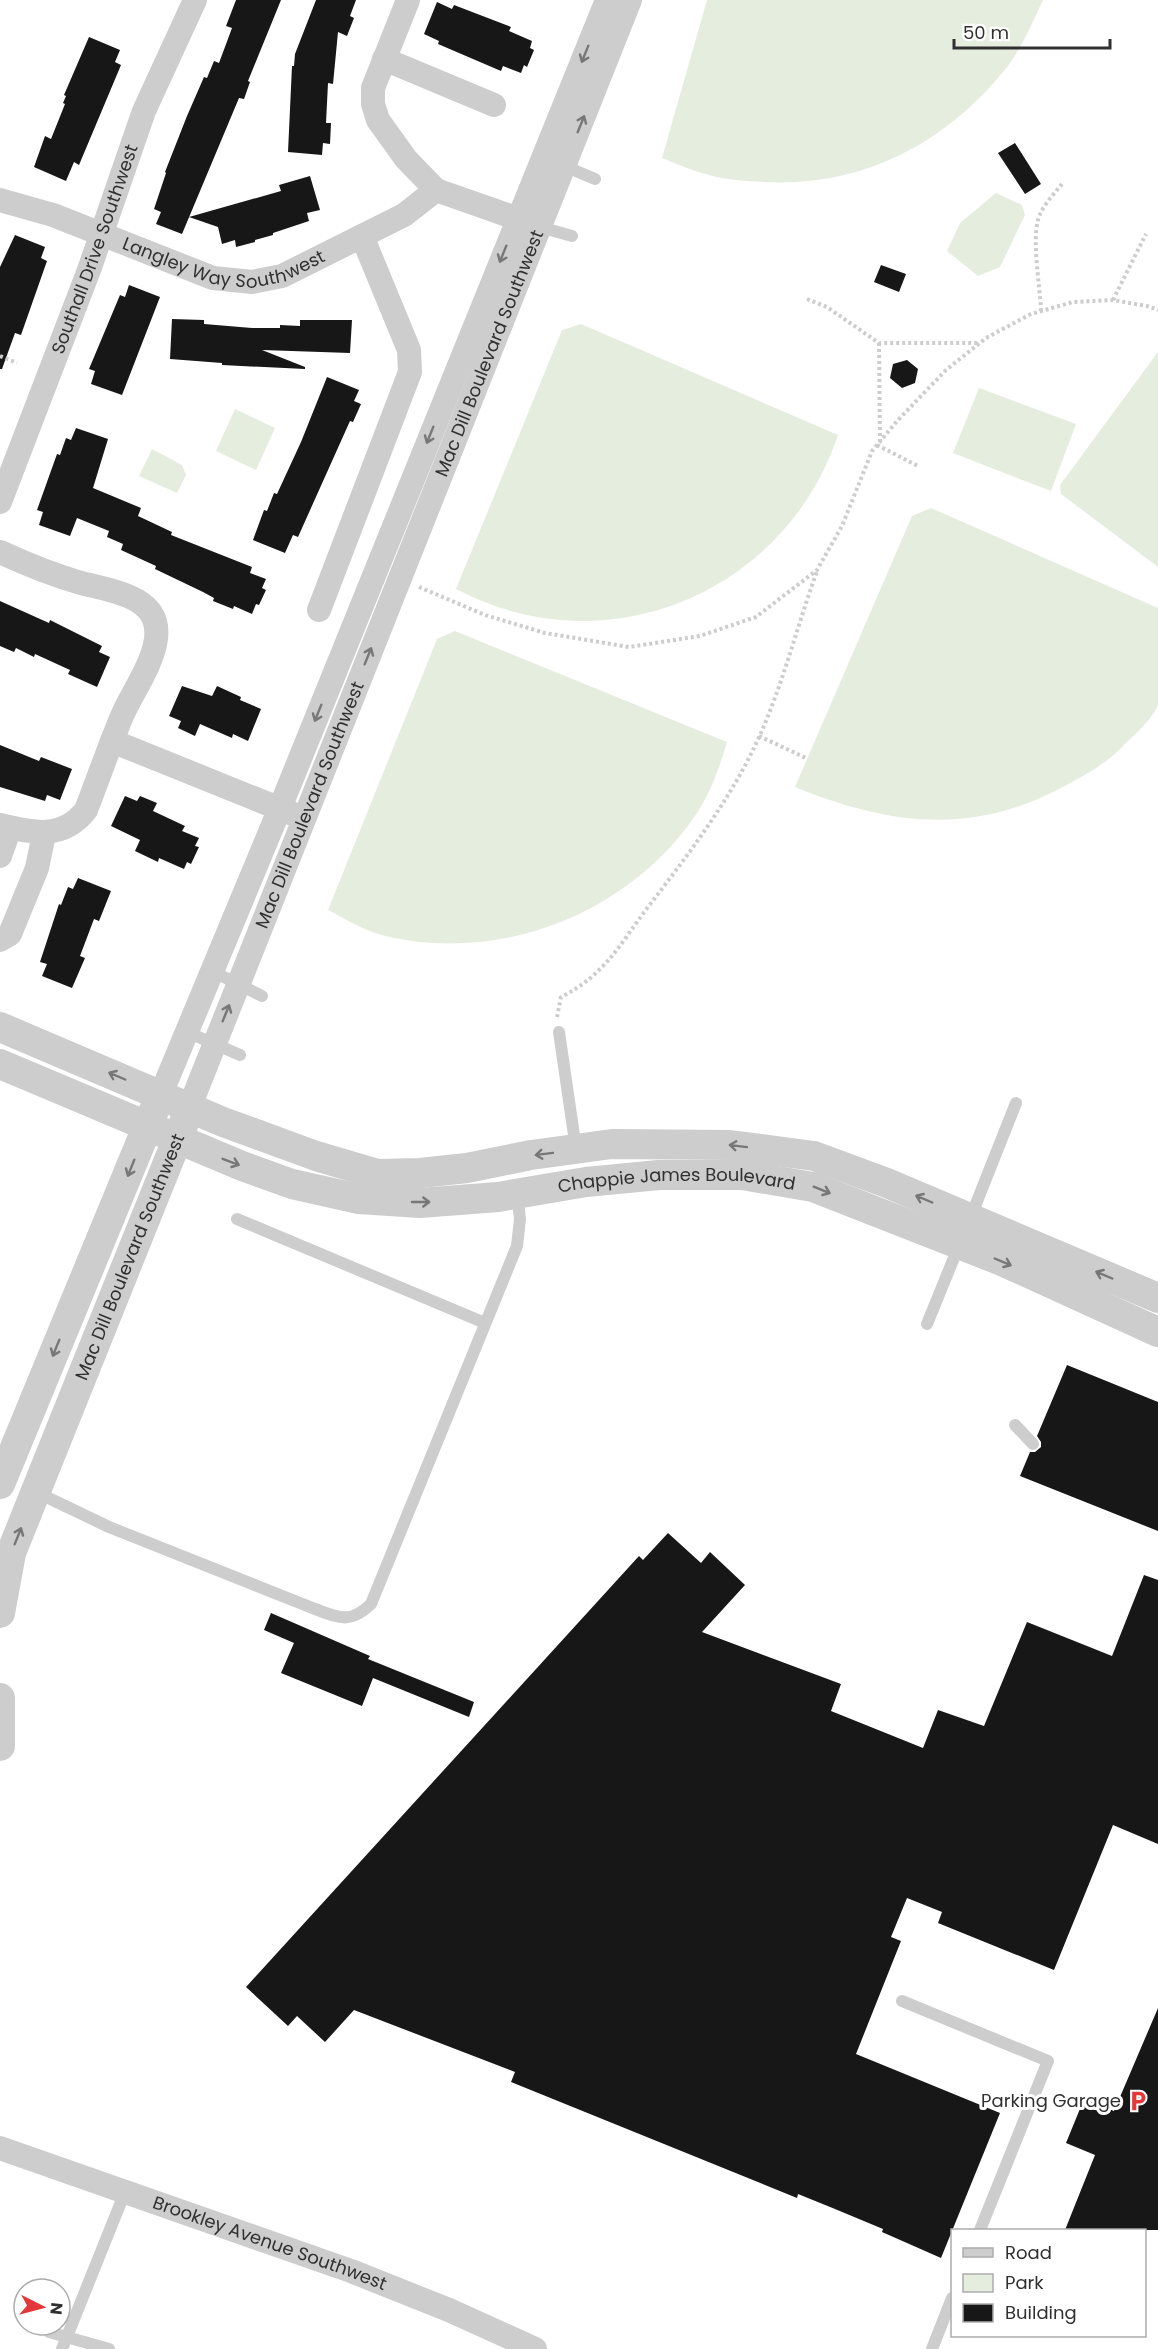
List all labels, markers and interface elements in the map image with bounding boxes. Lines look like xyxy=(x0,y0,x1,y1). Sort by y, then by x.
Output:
scale bar xyxy=(954,12,1110,50)
text: 50 m xyxy=(963,20,1009,45)
one-way arrow xyxy=(579,44,590,63)
one-way arrow xyxy=(576,115,587,133)
street label: Southall Drive Southwest xyxy=(45,141,144,357)
street label: Mac Dill Boulevard Southwest xyxy=(429,226,549,480)
street label: Langley Way Southwest xyxy=(119,231,329,294)
one-way arrow xyxy=(497,244,508,263)
one-way arrow xyxy=(424,425,435,444)
one-way arrow xyxy=(364,647,375,666)
street label: Mac Dill Boulevard Southwest xyxy=(249,678,370,932)
one-way arrow xyxy=(312,704,323,722)
one-way arrow xyxy=(221,1004,232,1022)
one-way arrow xyxy=(108,1070,127,1081)
street label: Mac Dill Boulevard Southwest xyxy=(69,1130,190,1384)
one-way arrow xyxy=(729,1140,749,1151)
one-way arrow xyxy=(535,1148,555,1159)
one-way arrow xyxy=(222,1157,240,1168)
one-way arrow xyxy=(125,1158,136,1176)
street label: Chappie James Boulevard xyxy=(556,1162,797,1199)
one-way arrow xyxy=(812,1185,831,1196)
one-way arrow xyxy=(916,1193,934,1204)
one-way arrow xyxy=(410,1196,430,1208)
one-way arrow xyxy=(994,1257,1012,1268)
one-way arrow xyxy=(1095,1269,1114,1280)
one-way arrow xyxy=(50,1338,61,1356)
one-way arrow xyxy=(13,1527,24,1546)
place label: Parking Garage xyxy=(981,2088,1121,2113)
parking icon: Parking Garage xyxy=(1126,2089,1150,2113)
street label: Brookley Avenue Southwest xyxy=(149,2190,391,2296)
legend xyxy=(951,2229,1146,2337)
text: Road xyxy=(1005,2240,1052,2265)
text: Park xyxy=(1005,2270,1044,2295)
north arrow xyxy=(12,2277,72,2337)
text: Building xyxy=(1005,2300,1077,2325)
text: N xyxy=(44,2301,68,2316)

